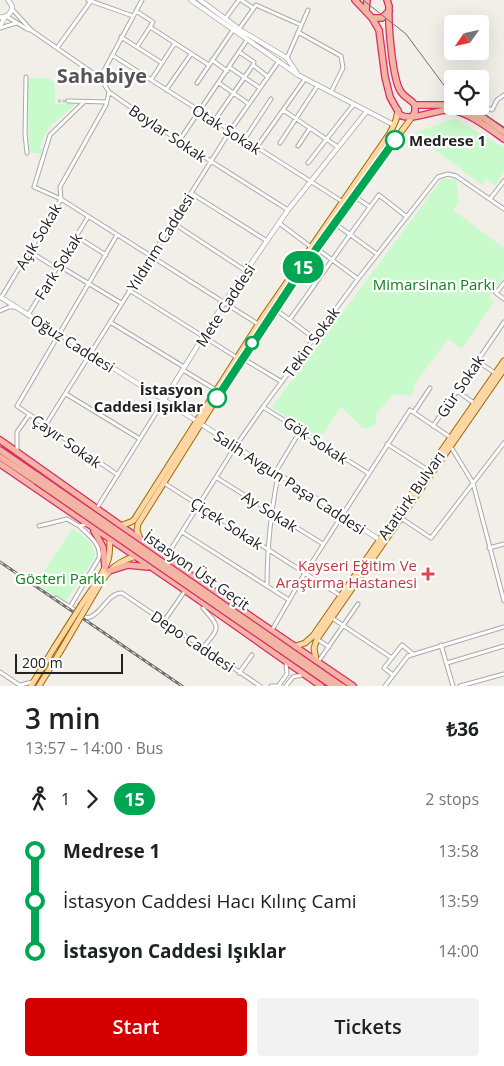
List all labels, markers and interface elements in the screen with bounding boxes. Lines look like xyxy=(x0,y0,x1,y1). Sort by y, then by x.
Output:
north arrow xyxy=(444,15,489,60)
map controls xyxy=(444,15,489,115)
district label: Sahabiye xyxy=(57,62,147,89)
button: locate xyxy=(444,70,489,115)
street label: Otak Sokak xyxy=(189,99,265,159)
street label: Boylar Sokak xyxy=(125,100,211,166)
marker: Medrese 1 xyxy=(385,130,405,150)
place label: Medrese 1 xyxy=(409,130,486,150)
street label: Yıldırım Caddesi xyxy=(122,189,198,295)
street label: Açık Sokak xyxy=(10,199,66,273)
street label: Fark Sokak xyxy=(30,229,86,303)
line badge: 15 xyxy=(280,251,326,283)
text: 15 xyxy=(293,255,313,279)
street label: Mete Caddesi xyxy=(191,260,259,350)
park label: Mimarsinan Parkı xyxy=(373,274,495,294)
street label: Tekin Sokak xyxy=(279,303,343,381)
street label: Oğuz Caddesi xyxy=(27,309,119,377)
unlabelled marker xyxy=(245,336,259,350)
street label: Gür Sokak xyxy=(432,351,488,421)
place label: İstasyon Caddesi Işıklar xyxy=(94,379,203,416)
marker: İstasyon Caddesi Işıklar xyxy=(207,388,227,408)
street label: Çayır Sokak xyxy=(28,410,106,472)
street label: Gök Sokak xyxy=(280,412,352,468)
street label: Salih Avgun Paşa Caddesi xyxy=(210,425,370,539)
street label: Atatürk Bulvarı xyxy=(373,447,449,543)
street label: Ay Sokak xyxy=(238,486,302,536)
street label: Çiçek Sokak xyxy=(187,492,267,554)
street label: İstasyon Üst Geçit xyxy=(140,526,254,614)
place label: Kayseri Eğitim Ve Araştırma Hastanesi xyxy=(276,555,417,592)
marker: Kayseri Eğitim Ve Araştırma Hastanesi xyxy=(421,567,435,581)
park label: Gösteri Parkı xyxy=(15,568,105,588)
street label: Depo Caddesi xyxy=(147,606,239,676)
scale bar xyxy=(15,651,122,674)
text: 200 m xyxy=(22,653,63,672)
text: 3 min xyxy=(25,699,101,737)
text: ₺36 xyxy=(446,716,479,742)
text: 13:57 – 14:00 · Bus xyxy=(25,737,163,759)
icon: walk xyxy=(25,785,53,813)
icon: forward xyxy=(78,785,106,813)
text: 15 xyxy=(124,787,145,811)
text: 1 xyxy=(61,788,70,810)
text: 2 stops xyxy=(425,788,479,810)
text: Medrese 1 xyxy=(63,838,161,864)
text: 13:58 xyxy=(438,840,479,862)
text: İstasyon Caddesi Hacı Kılınç Cami xyxy=(63,888,357,914)
text: 13:59 xyxy=(438,890,479,912)
text: İstasyon Caddesi Işıklar xyxy=(63,938,286,964)
text: 14:00 xyxy=(438,940,479,962)
button: Start xyxy=(25,998,247,1056)
button: Tickets xyxy=(257,998,479,1056)

